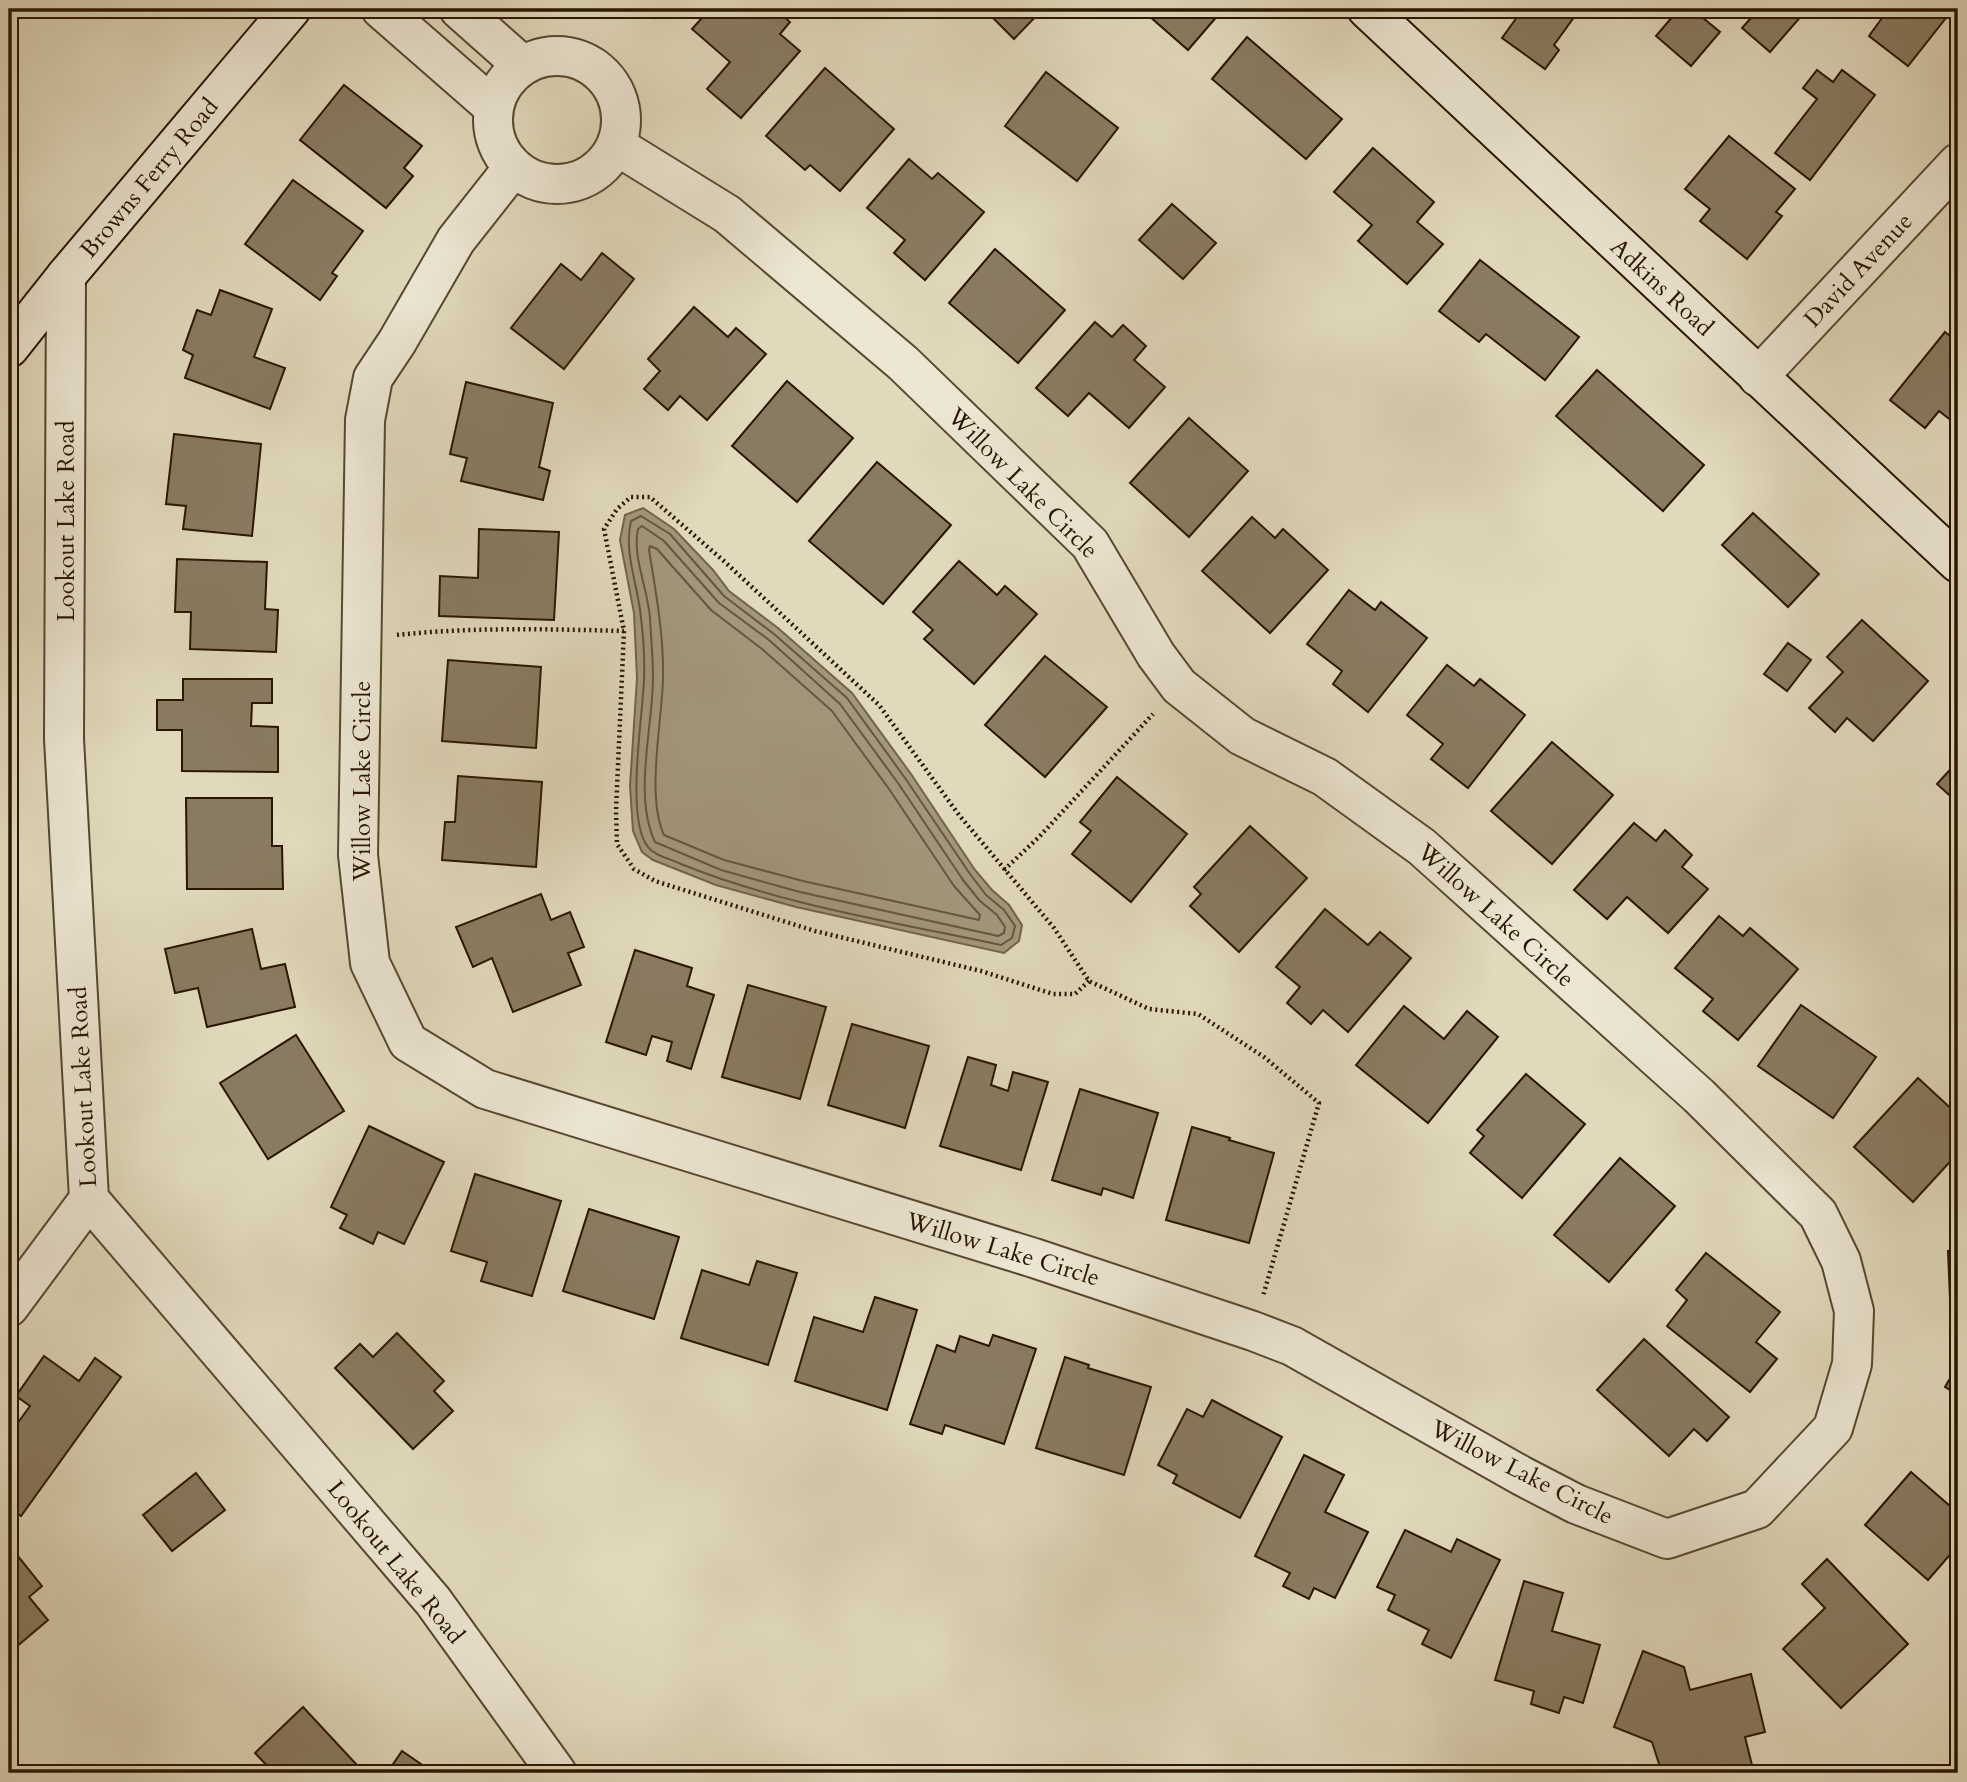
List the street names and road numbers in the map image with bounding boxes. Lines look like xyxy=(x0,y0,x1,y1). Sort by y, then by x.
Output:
street label: Browns Ferry Road xyxy=(73,91,226,265)
street label: David Avenue xyxy=(1797,206,1920,335)
street label: Adkins Road xyxy=(1603,231,1721,344)
street label: Willow Lake Circle xyxy=(939,400,1105,566)
street label: Lookout Lake Road xyxy=(50,420,83,622)
street label: Willow Lake Circle xyxy=(346,680,379,883)
street label: Willow Lake Circle xyxy=(1409,835,1581,995)
street label: Lookout Lake Road xyxy=(62,985,105,1188)
street label: Willow Lake Circle xyxy=(901,1204,1104,1295)
street label: Willow Lake Circle xyxy=(1424,1412,1619,1533)
street label: Lookout Lake Road xyxy=(319,1474,472,1651)

